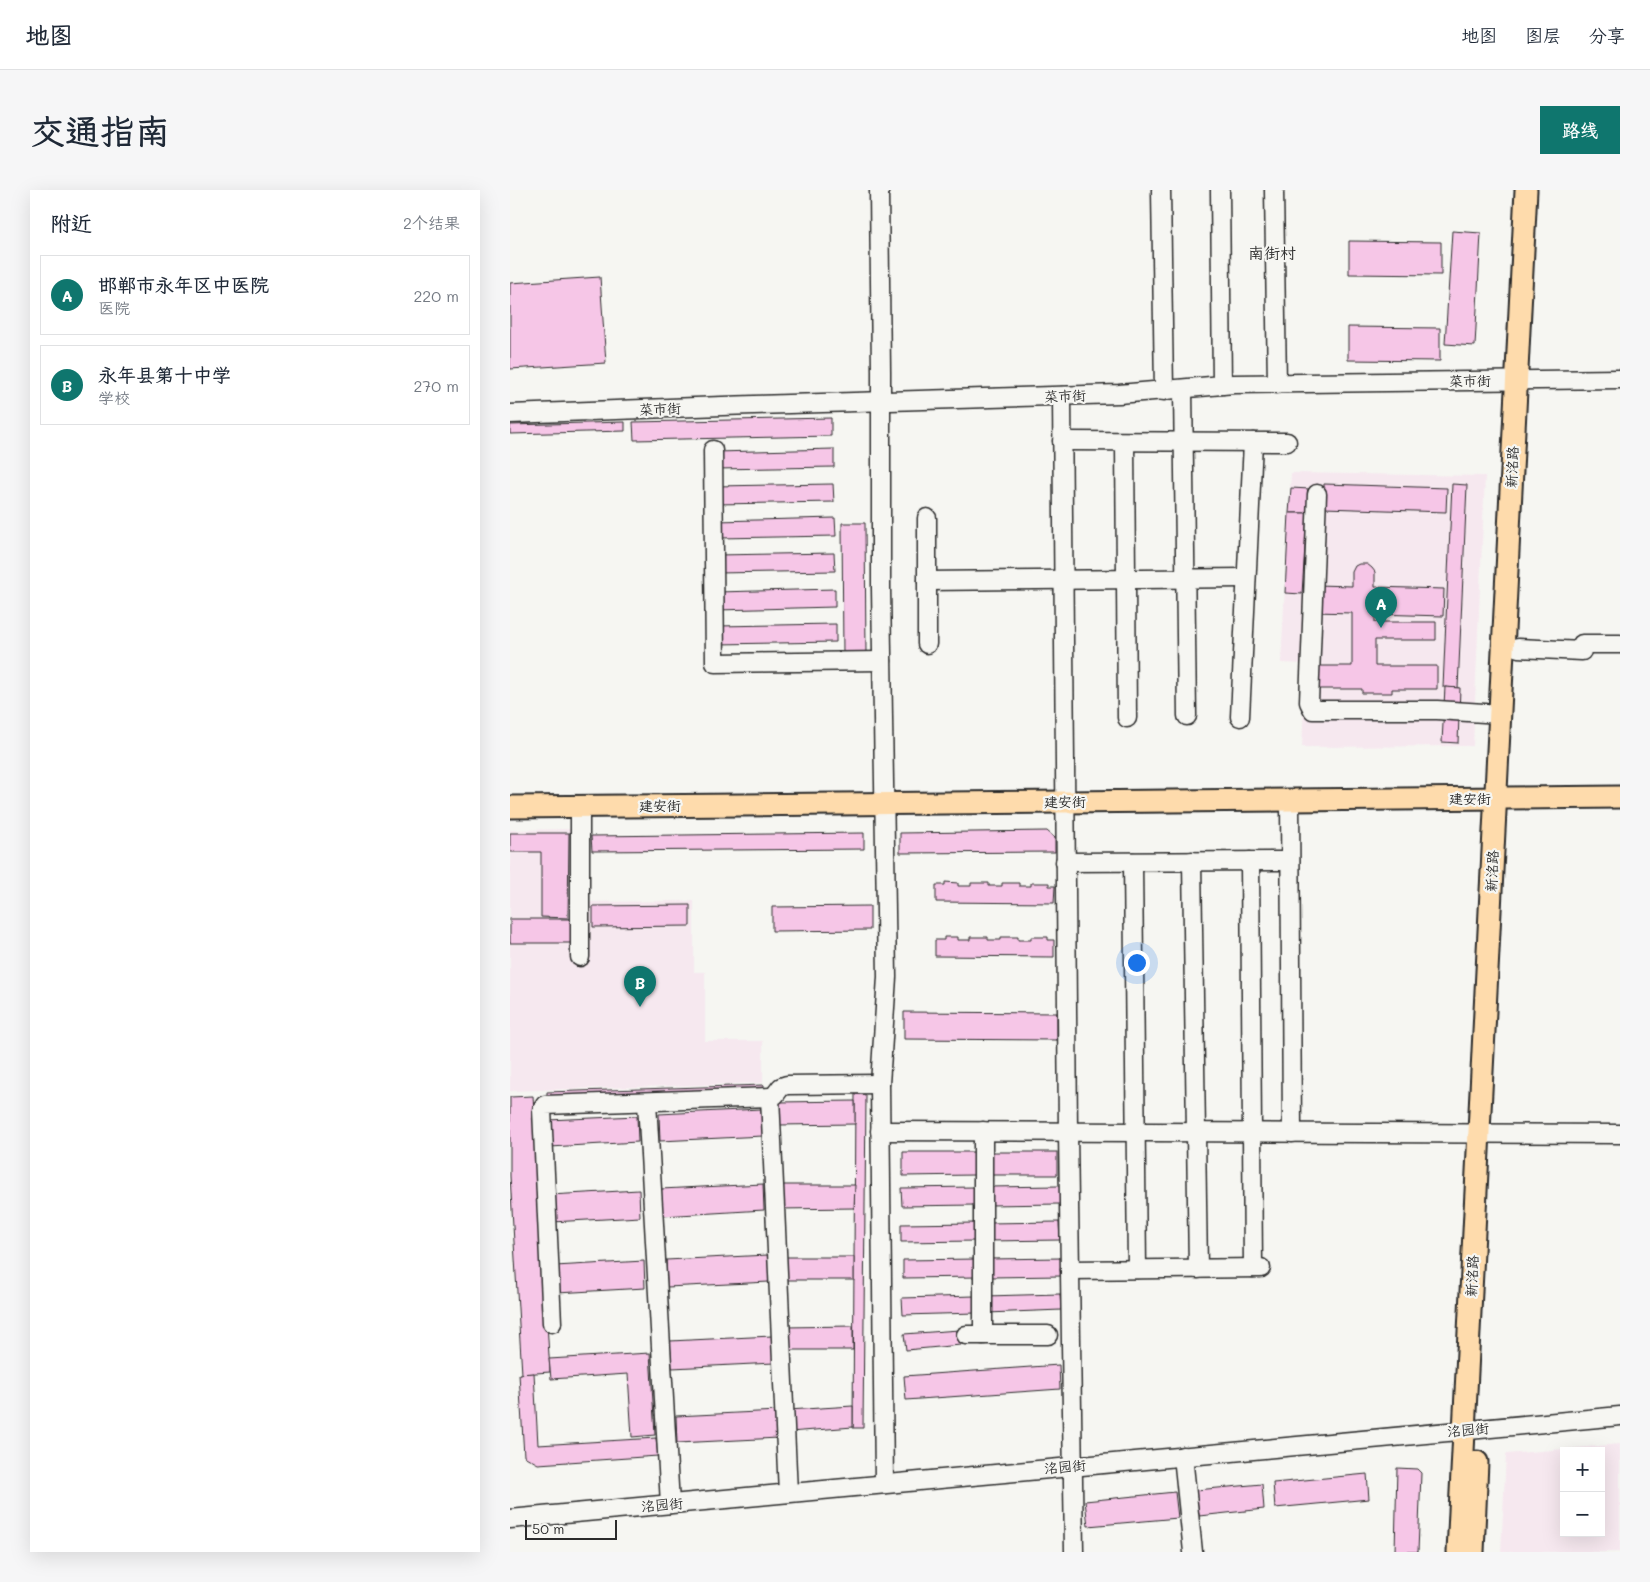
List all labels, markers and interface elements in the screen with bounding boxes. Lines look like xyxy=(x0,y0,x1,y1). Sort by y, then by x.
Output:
text: 地图 xyxy=(25,19,73,50)
text: 地图 xyxy=(1461,23,1497,47)
text: 图层 xyxy=(1525,23,1561,47)
text: 分享 xyxy=(1589,23,1625,47)
button: 路线 xyxy=(1540,106,1620,154)
text: 交通指南 xyxy=(30,107,170,153)
text: 附近 xyxy=(50,209,92,236)
text: 2个结果 xyxy=(403,212,460,233)
district label: 南街村 xyxy=(1248,242,1296,263)
text: 邯郸市永年区中医院 xyxy=(98,272,269,297)
text: A xyxy=(61,285,73,306)
text: 220 m xyxy=(413,285,459,306)
text: 医院 xyxy=(98,297,130,318)
text: 永年县第十中学 xyxy=(98,362,231,387)
street label: 菜市街 xyxy=(1449,371,1491,390)
text: B xyxy=(62,375,72,396)
text: 270 m xyxy=(413,375,459,396)
street label: 菜市街 xyxy=(1044,385,1086,406)
text: 学校 xyxy=(98,387,130,408)
street label: 菜市街 xyxy=(639,398,681,419)
street label: 新洺路 xyxy=(1501,446,1522,488)
pin: A xyxy=(1365,587,1397,628)
street label: 建安街 xyxy=(1449,789,1491,808)
street label: 建安街 xyxy=(1044,792,1086,811)
street label: 建安街 xyxy=(639,796,681,815)
street label: 新洺路 xyxy=(1481,850,1502,892)
your location xyxy=(1124,950,1150,976)
pin: B xyxy=(624,966,656,1007)
street label: 新洺路 xyxy=(1461,1255,1482,1297)
street label: 洺园街 xyxy=(1446,1418,1490,1441)
map controls xyxy=(1560,1447,1605,1537)
button: + xyxy=(1560,1447,1605,1492)
street label: 洺园街 xyxy=(1043,1455,1087,1478)
button: − xyxy=(1560,1492,1605,1537)
street label: 洺园街 xyxy=(640,1493,684,1516)
scale bar xyxy=(525,1517,618,1540)
text: 50 m xyxy=(532,1519,564,1538)

